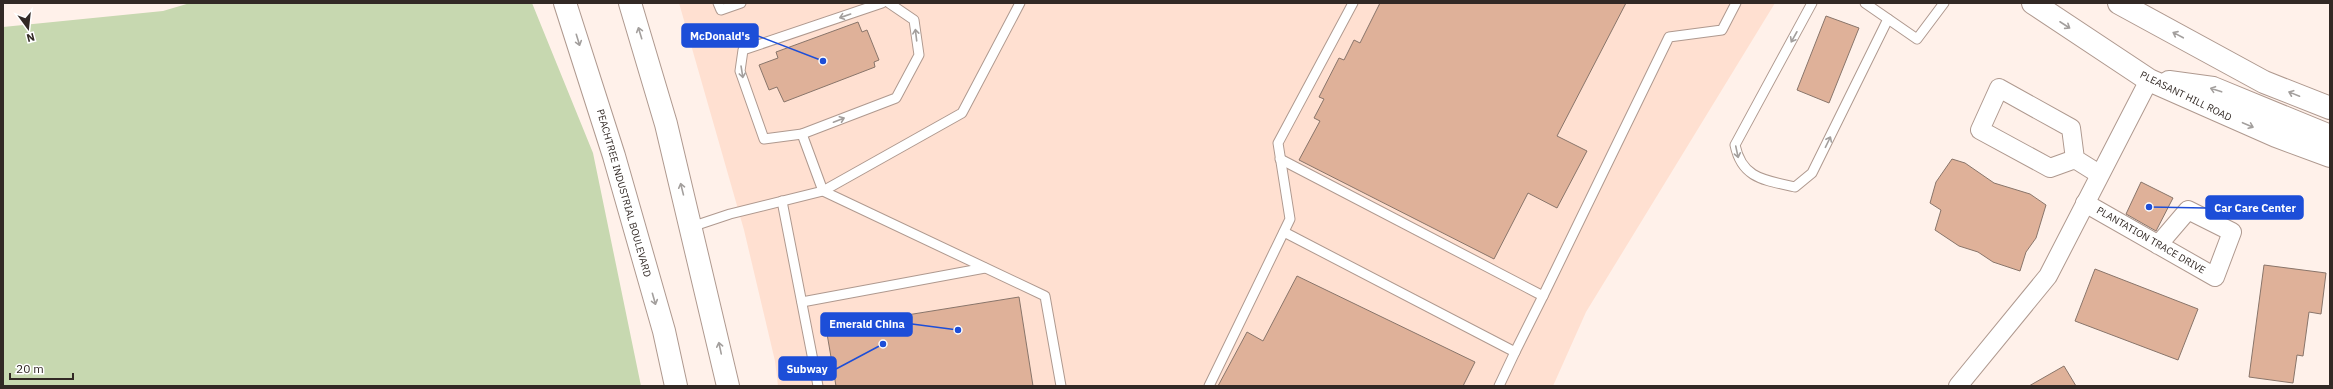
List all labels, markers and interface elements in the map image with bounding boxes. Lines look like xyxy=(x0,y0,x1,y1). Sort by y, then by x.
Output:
north arrow xyxy=(8,8,48,48)
one-way arrow xyxy=(840,12,852,20)
one-way arrow xyxy=(2059,21,2071,29)
callout: McDonald's xyxy=(682,24,758,47)
one-way arrow xyxy=(635,28,643,40)
text: McDonald's xyxy=(690,29,750,43)
one-way arrow xyxy=(912,29,920,42)
text: N xyxy=(25,30,36,45)
one-way arrow xyxy=(1789,31,1797,43)
one-way arrow xyxy=(2172,31,2184,38)
one-way arrow xyxy=(574,33,582,45)
one-way arrow xyxy=(738,65,746,78)
street label: PLEASANT HILL ROAD xyxy=(2138,68,2234,124)
one-way arrow xyxy=(2210,86,2223,93)
one-way arrow xyxy=(2288,89,2300,97)
street label: PEACHTREE INDUSTRIAL BOULEVARD xyxy=(594,108,654,279)
one-way arrow xyxy=(832,115,844,123)
one-way arrow xyxy=(2242,121,2254,129)
one-way arrow xyxy=(1825,136,1832,148)
one-way arrow xyxy=(1733,145,1741,158)
one-way arrow xyxy=(677,183,685,196)
callout: Car Care Center xyxy=(2206,196,2303,219)
text: Car Care Center xyxy=(2214,201,2296,215)
street label: PLANTATION TRACE DRIVE xyxy=(2094,203,2208,277)
one-way arrow xyxy=(651,292,658,305)
callout: Emerald China xyxy=(821,313,912,336)
text: Emerald China xyxy=(829,317,905,331)
one-way arrow xyxy=(716,342,724,355)
scale bar xyxy=(10,355,73,381)
callout: Subway xyxy=(779,357,836,380)
text: 20 m xyxy=(16,361,44,376)
text: Subway xyxy=(786,362,828,376)

